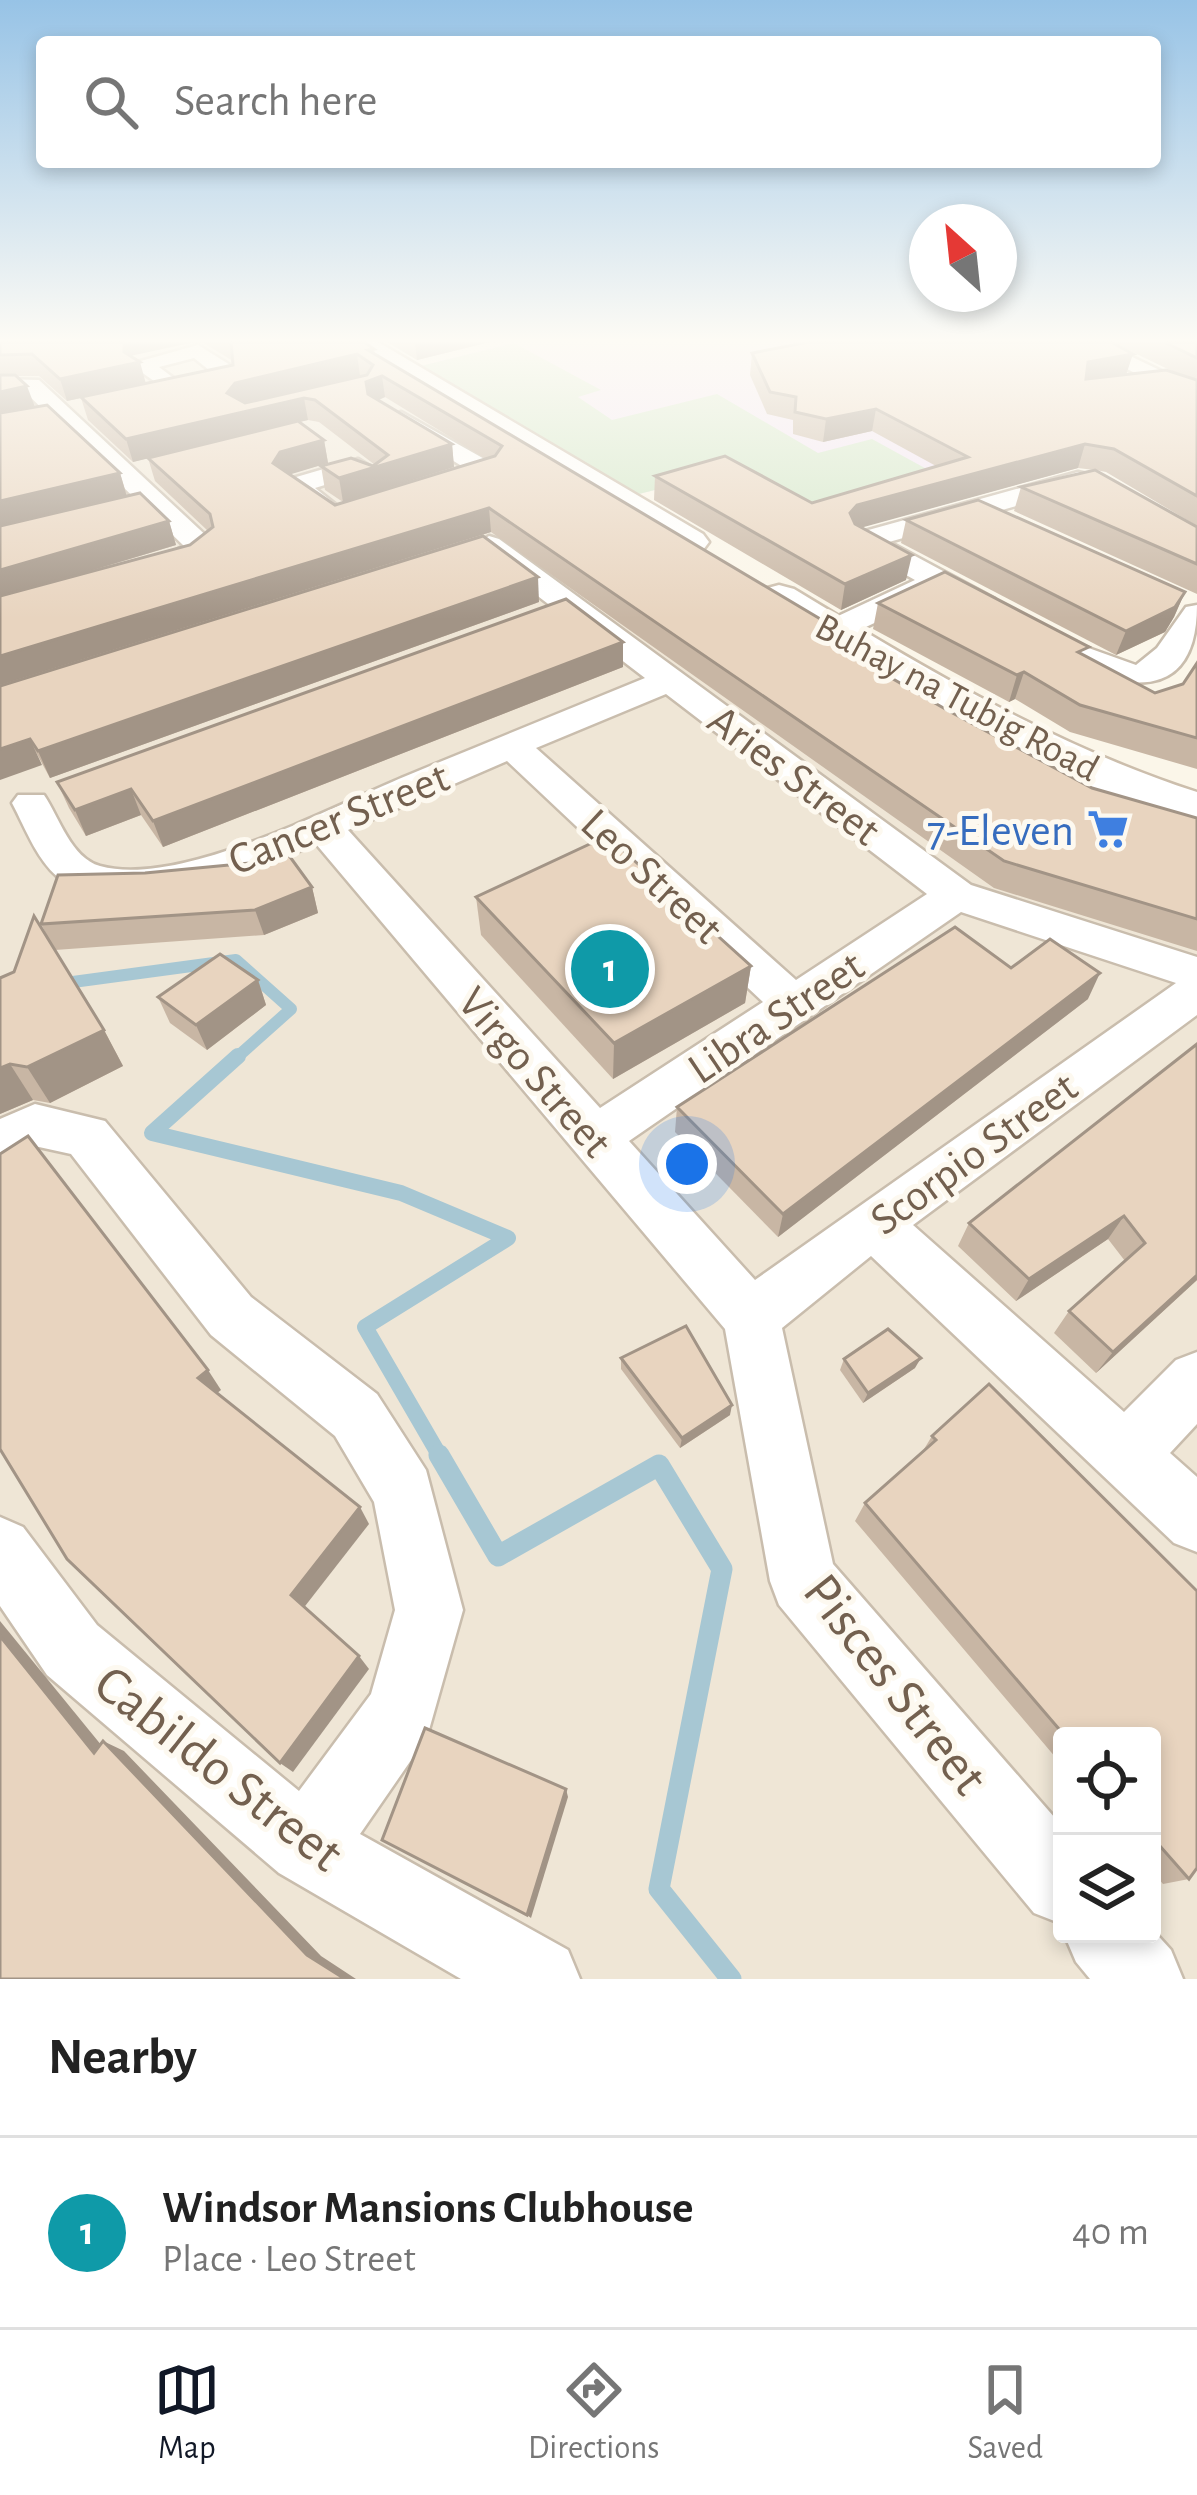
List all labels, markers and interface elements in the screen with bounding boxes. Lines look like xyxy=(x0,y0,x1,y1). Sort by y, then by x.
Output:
search box xyxy=(36,36,1161,168)
icon: search xyxy=(78,69,144,135)
text: Search here xyxy=(174,79,377,124)
north arrow xyxy=(909,204,1017,312)
street label: Buhay na Tubig Road xyxy=(809,607,1105,789)
street label: Aries Street xyxy=(699,697,888,855)
street label: Cancer Street xyxy=(223,755,455,884)
street label: Leo Street xyxy=(572,801,730,953)
supermarket icon: 7-Eleven xyxy=(1085,806,1131,852)
place label: 7-Eleven xyxy=(927,809,1074,854)
pin: 1 xyxy=(571,924,649,1014)
street label: Libra Street xyxy=(681,943,872,1093)
street label: Virgo Street xyxy=(449,979,619,1166)
street label: Scorpio Street xyxy=(863,1064,1086,1244)
your location xyxy=(657,1134,717,1194)
street label: Pisces Street xyxy=(792,1565,997,1805)
street label: Cabildo Street xyxy=(84,1656,352,1882)
map controls xyxy=(1053,1727,1161,1943)
button: locate xyxy=(1053,1727,1161,1835)
button: layers xyxy=(1053,1835,1161,1943)
text: Nearby xyxy=(48,2032,197,2083)
text: Windsor Mansions Clubhouse xyxy=(162,2186,694,2231)
text: 1 xyxy=(80,2213,94,2252)
text: 40 m xyxy=(1072,2213,1149,2252)
text: Place · Leo Street xyxy=(162,2240,416,2279)
tab: Map xyxy=(154,2357,220,2469)
tab: Directions xyxy=(528,2357,659,2469)
tab: Saved xyxy=(967,2357,1043,2469)

